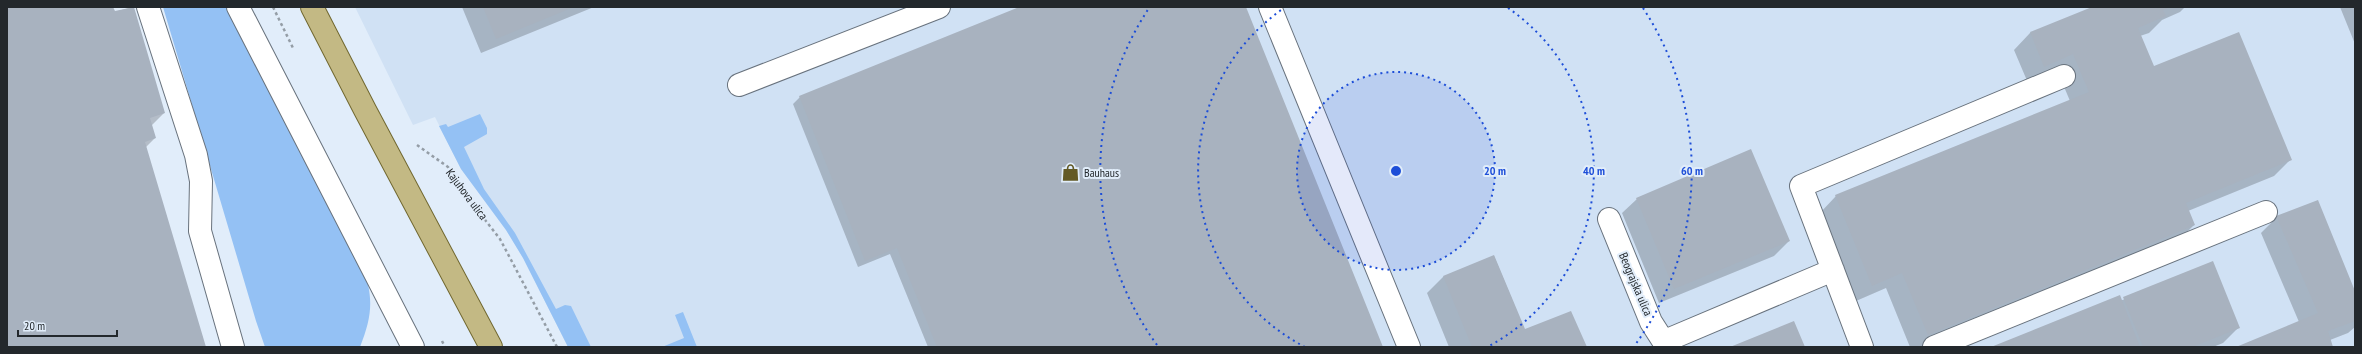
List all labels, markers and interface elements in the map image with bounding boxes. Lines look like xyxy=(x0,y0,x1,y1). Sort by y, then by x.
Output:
shop icon: Bauhaus xyxy=(1061,162,1081,182)
text: 20 m xyxy=(1484,163,1506,178)
text: 40 m xyxy=(1583,163,1605,178)
text: 60 m xyxy=(1681,163,1703,178)
centre of rings xyxy=(1389,164,1403,178)
street label: Kajuhova ulica xyxy=(443,165,491,223)
place label: Bauhaus xyxy=(1084,165,1119,180)
street label: Beograjska ulica xyxy=(1616,250,1656,318)
scale bar xyxy=(18,312,117,338)
text: 20 m xyxy=(24,318,45,333)

